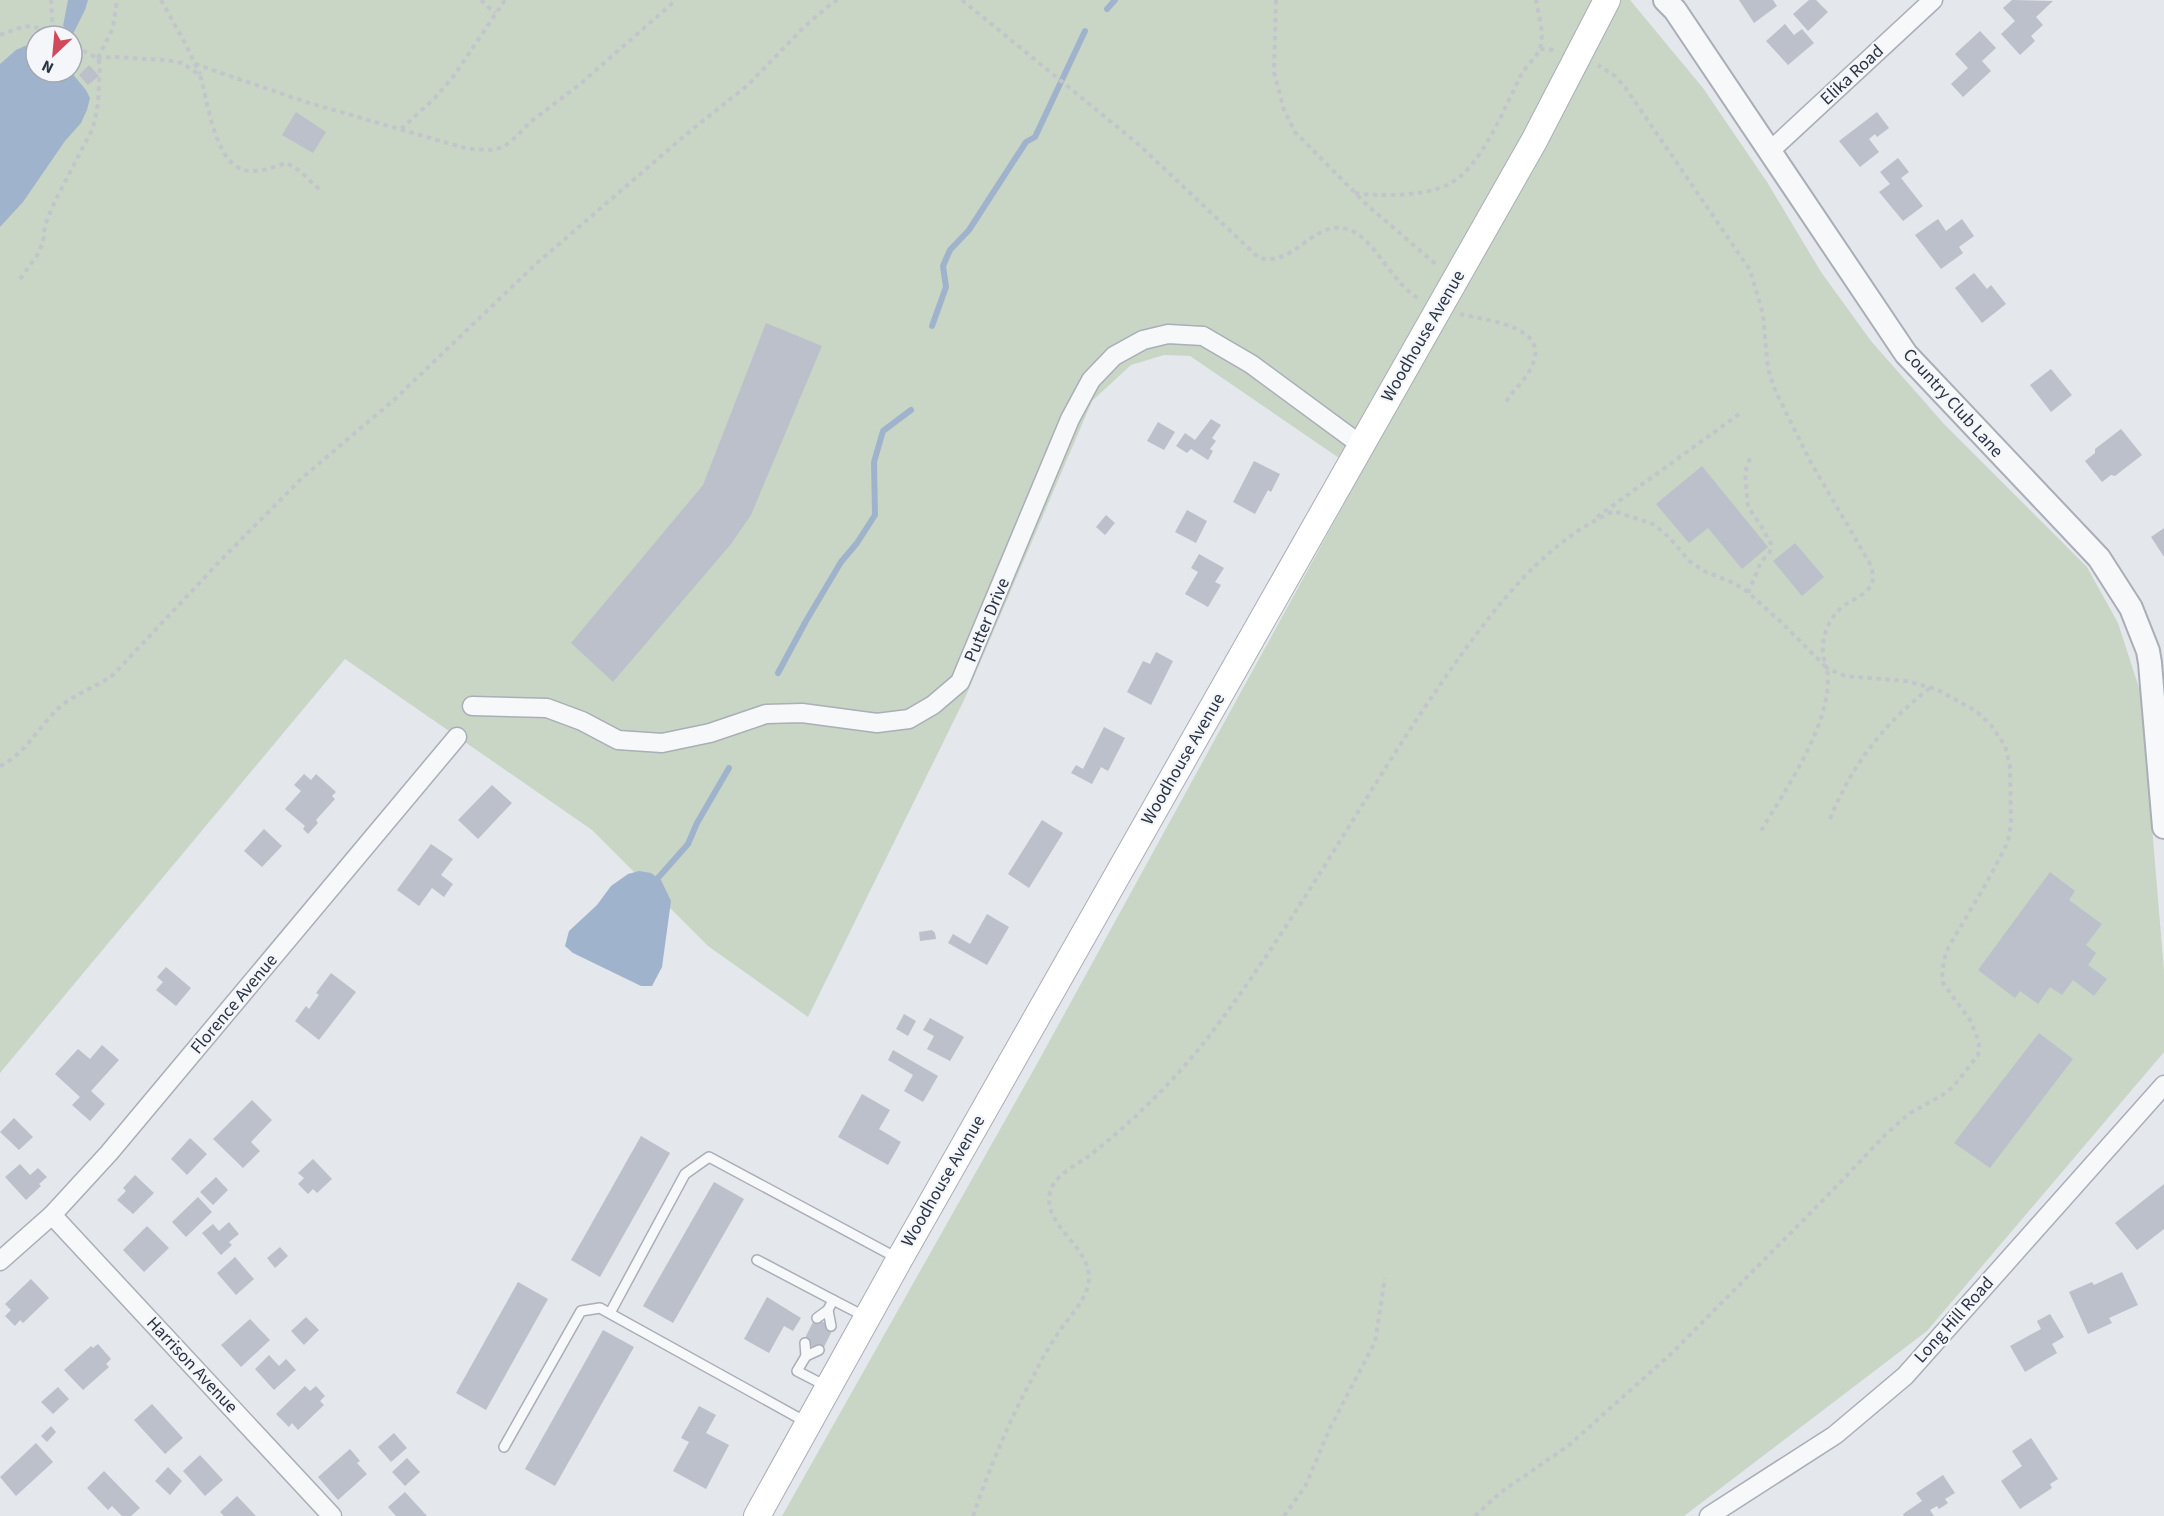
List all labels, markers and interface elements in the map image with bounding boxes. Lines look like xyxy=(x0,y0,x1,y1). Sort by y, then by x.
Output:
north arrow xyxy=(24,24,84,84)
street label: Elika Road xyxy=(1815,39,1889,111)
text: N xyxy=(38,54,57,79)
street label: Woodhouse Avenue xyxy=(1375,265,1471,407)
street label: Country Club Lane xyxy=(1897,343,2009,463)
street label: Putter Drive xyxy=(958,574,1016,666)
street label: Woodhouse Avenue xyxy=(1135,688,1231,830)
street label: Florence Avenue xyxy=(185,948,283,1059)
street label: Woodhouse Avenue xyxy=(895,1110,991,1252)
street label: Long Hill Road xyxy=(1908,1271,2000,1369)
street label: Harrison Avenue xyxy=(141,1311,243,1419)

